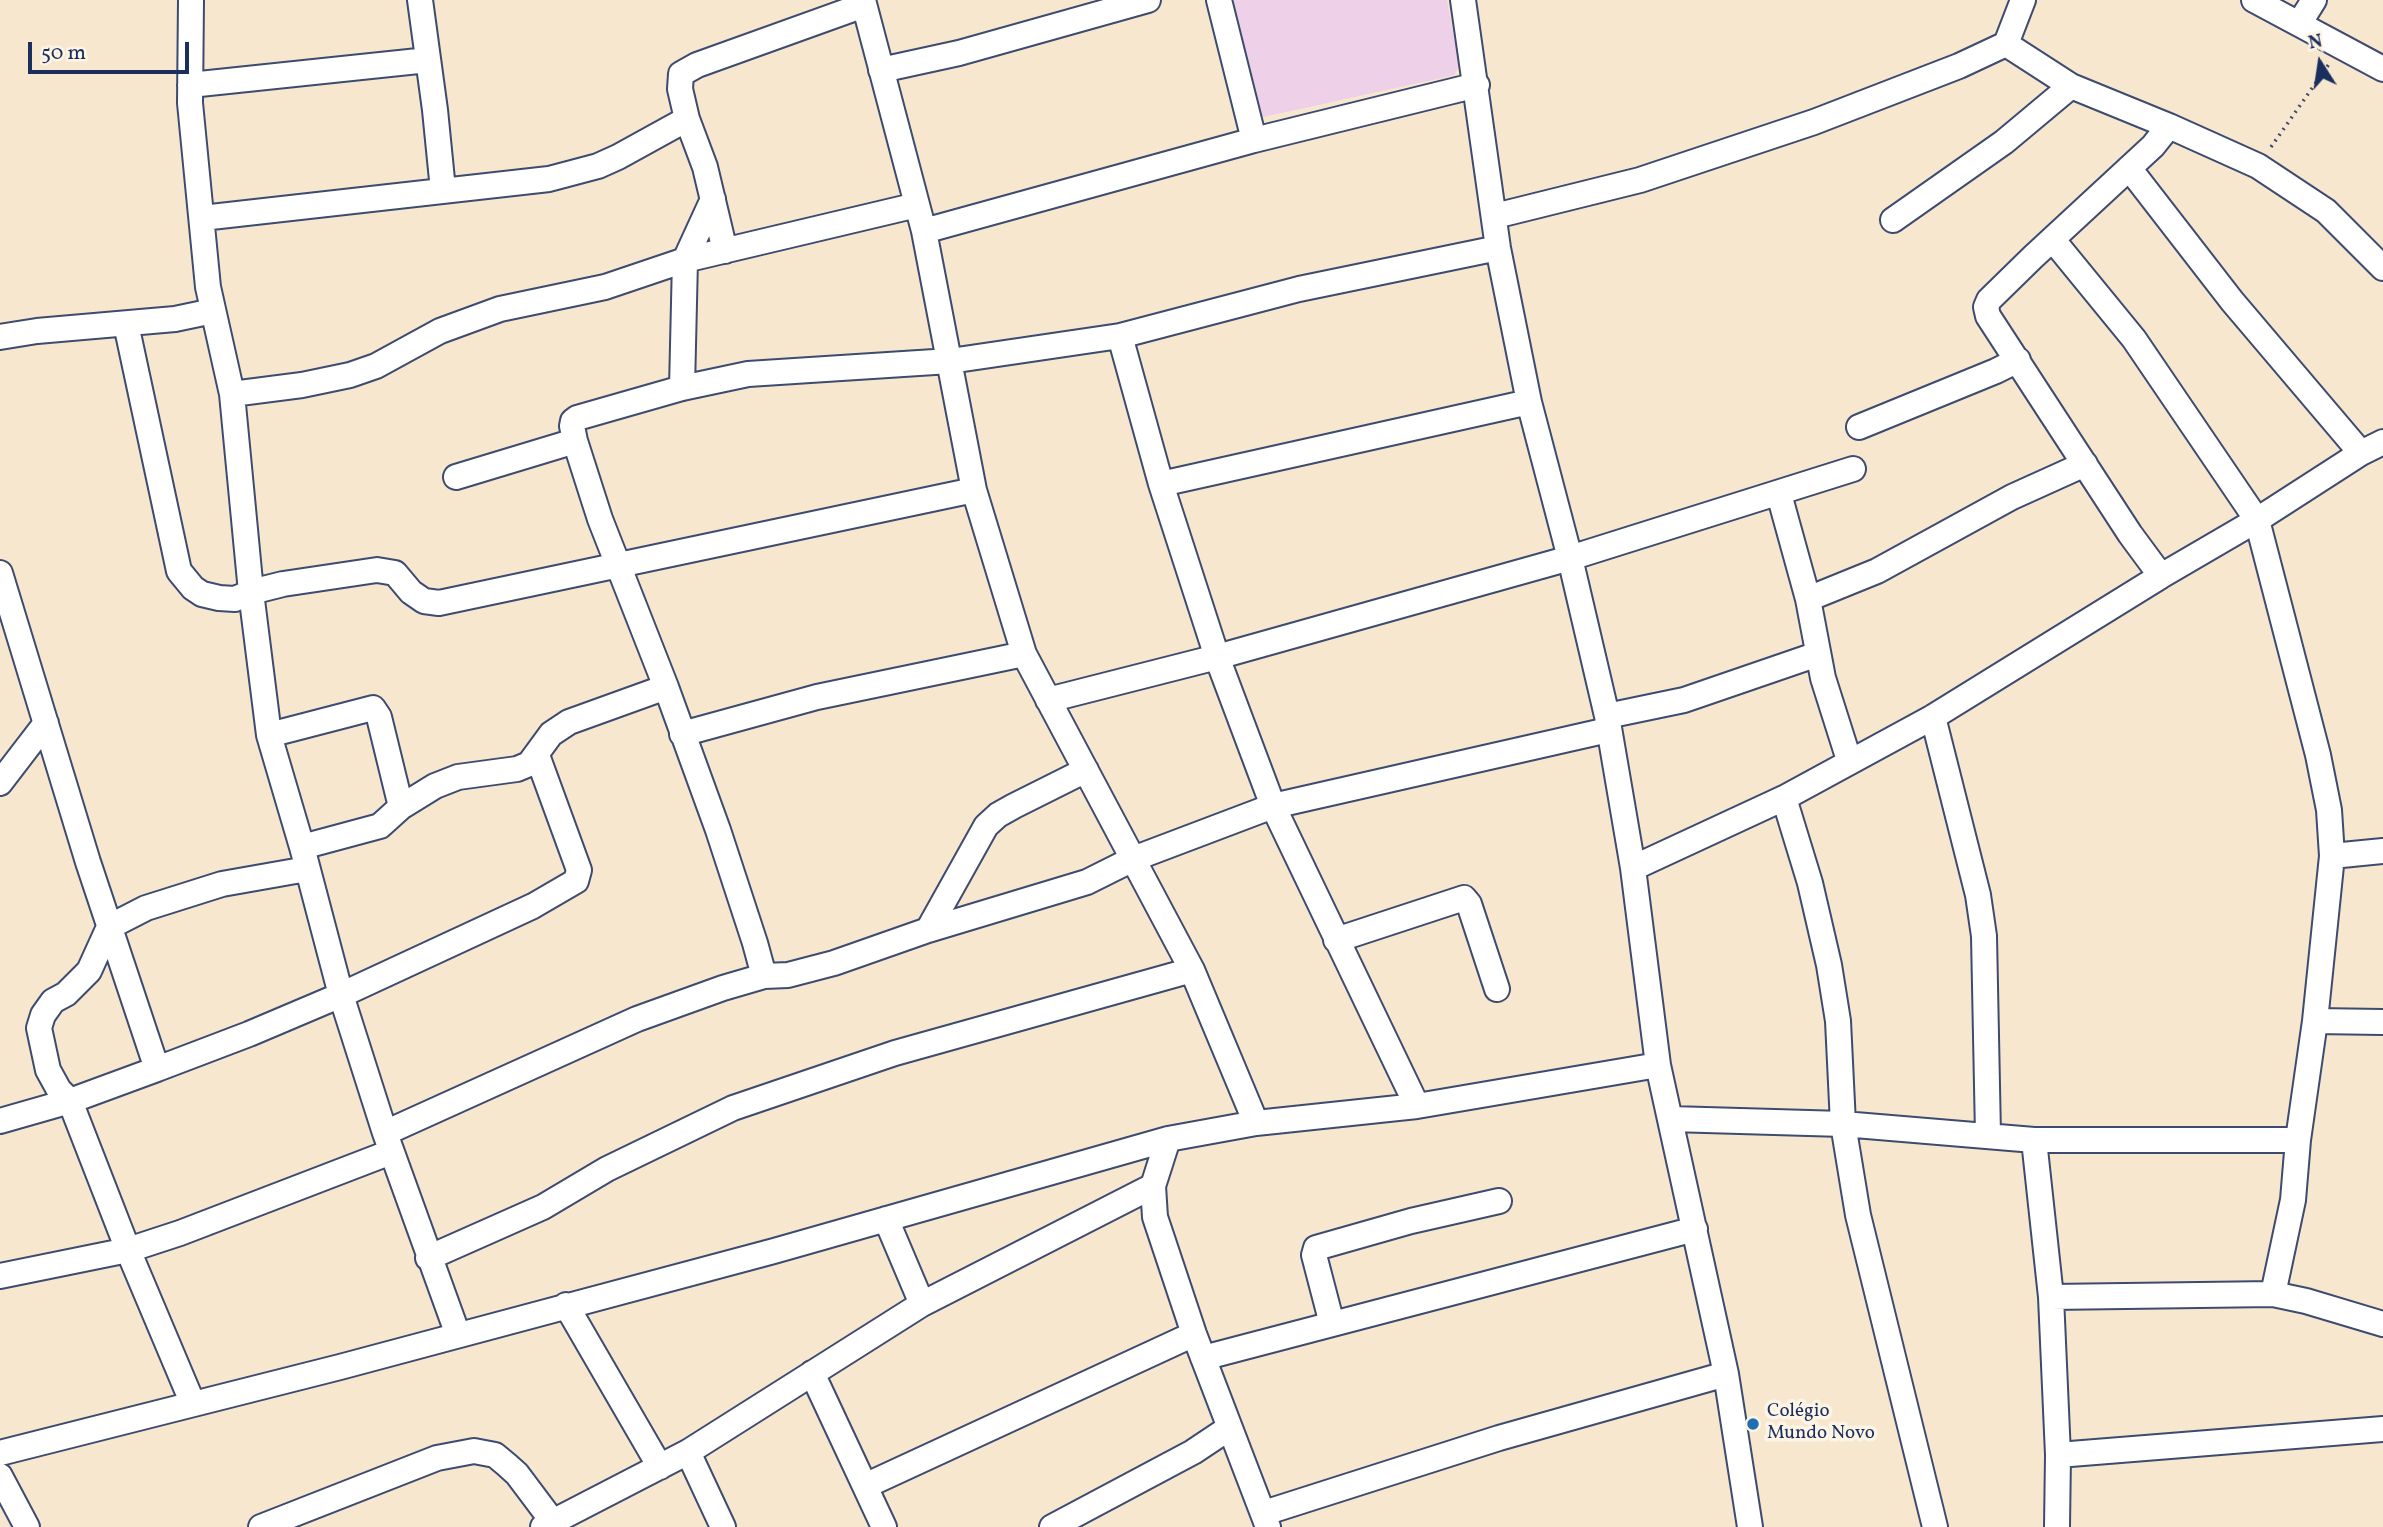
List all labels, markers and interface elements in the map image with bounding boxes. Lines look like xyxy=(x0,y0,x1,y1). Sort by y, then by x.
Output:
scale bar xyxy=(32,28,192,72)
north arrow xyxy=(2285,28,2355,98)
text: N xyxy=(2306,28,2325,57)
text: 50 m xyxy=(41,39,86,68)
place label: Colégio Mundo Novo xyxy=(1767,1402,1875,1446)
marker: Colégio Mundo Novo xyxy=(1745,1416,1761,1432)

